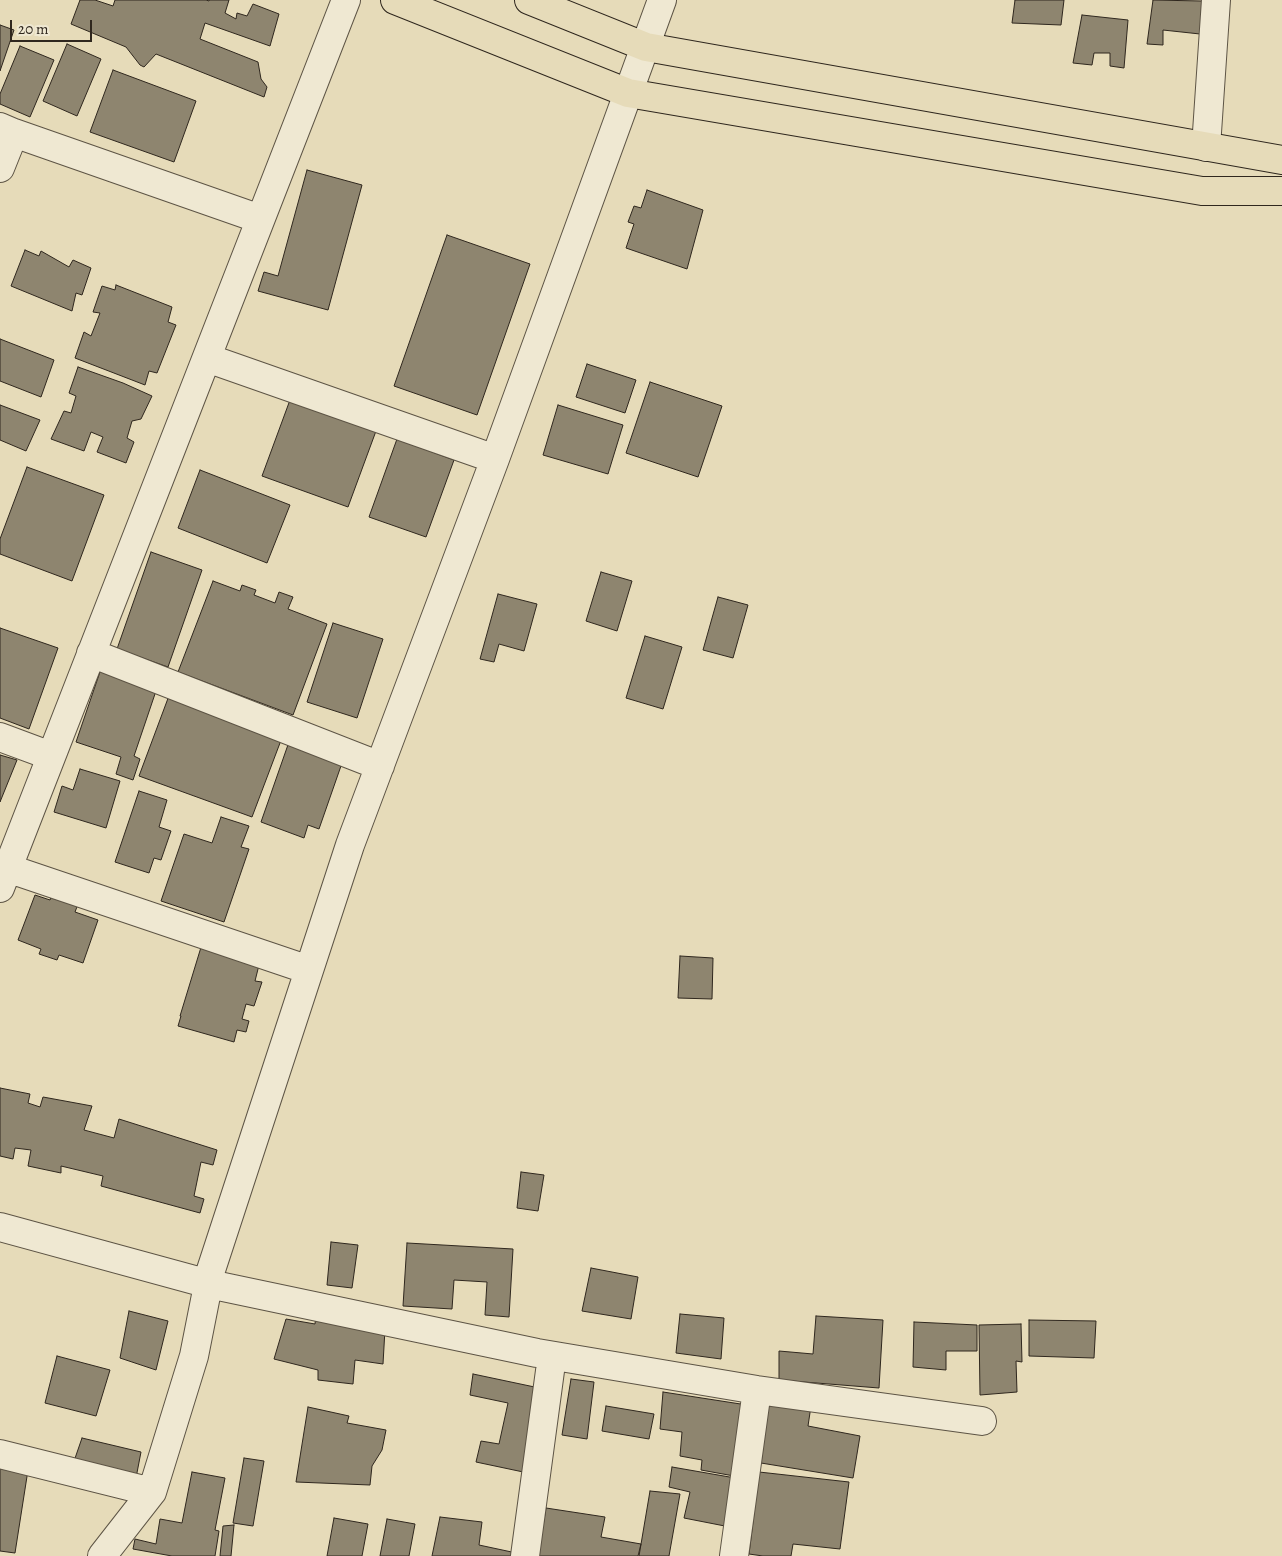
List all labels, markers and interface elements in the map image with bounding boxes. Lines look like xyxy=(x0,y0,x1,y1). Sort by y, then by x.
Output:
scale bar xyxy=(12,10,95,42)
text: 20 m xyxy=(18,19,49,39)

